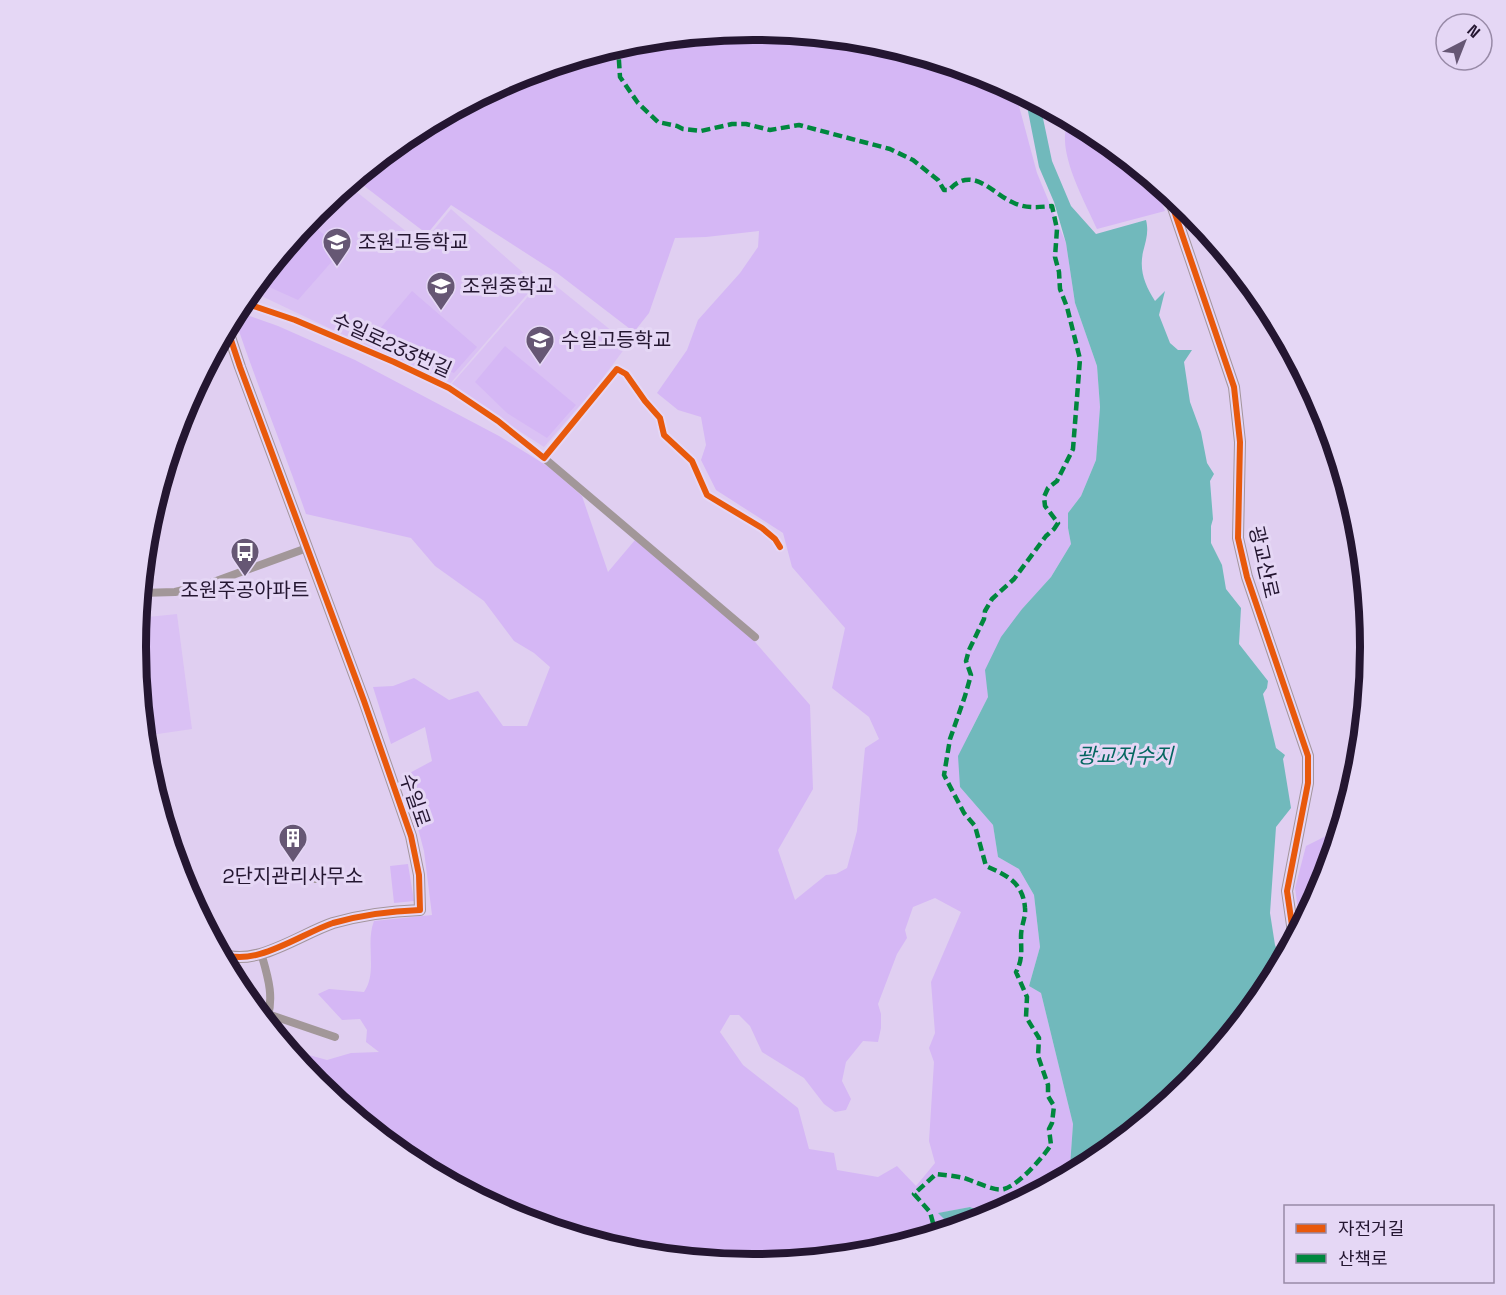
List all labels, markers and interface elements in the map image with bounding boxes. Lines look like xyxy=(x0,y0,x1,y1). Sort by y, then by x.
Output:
north arrow xyxy=(1434,12,1494,72)
text: N xyxy=(1463,20,1485,43)
school or university icon: 조원고등학교 xyxy=(321,226,353,268)
place label: 조원고등학교 xyxy=(358,229,468,255)
school or university icon: 조원중학교 xyxy=(425,270,457,312)
place label: 조원중학교 xyxy=(462,273,554,299)
street label: 수일로233번길 xyxy=(328,307,456,383)
school or university icon: 수일고등학교 xyxy=(524,324,556,366)
place label: 수일고등학교 xyxy=(561,327,671,353)
street label: 광교산로 xyxy=(1243,523,1285,601)
bus stop icon: 조원주공아파트 xyxy=(229,536,261,578)
place label: 조원주공아파트 xyxy=(181,577,309,603)
water label: 광교저수지 xyxy=(1077,742,1175,769)
street label: 수일로 xyxy=(394,770,436,830)
building icon: 2단지관리사무소 xyxy=(277,822,309,864)
place label: 2단지관리사무소 xyxy=(223,863,363,889)
legend xyxy=(1284,1205,1494,1283)
text: 자전거길 xyxy=(1338,1217,1404,1240)
text: 산책로 xyxy=(1338,1247,1388,1270)

